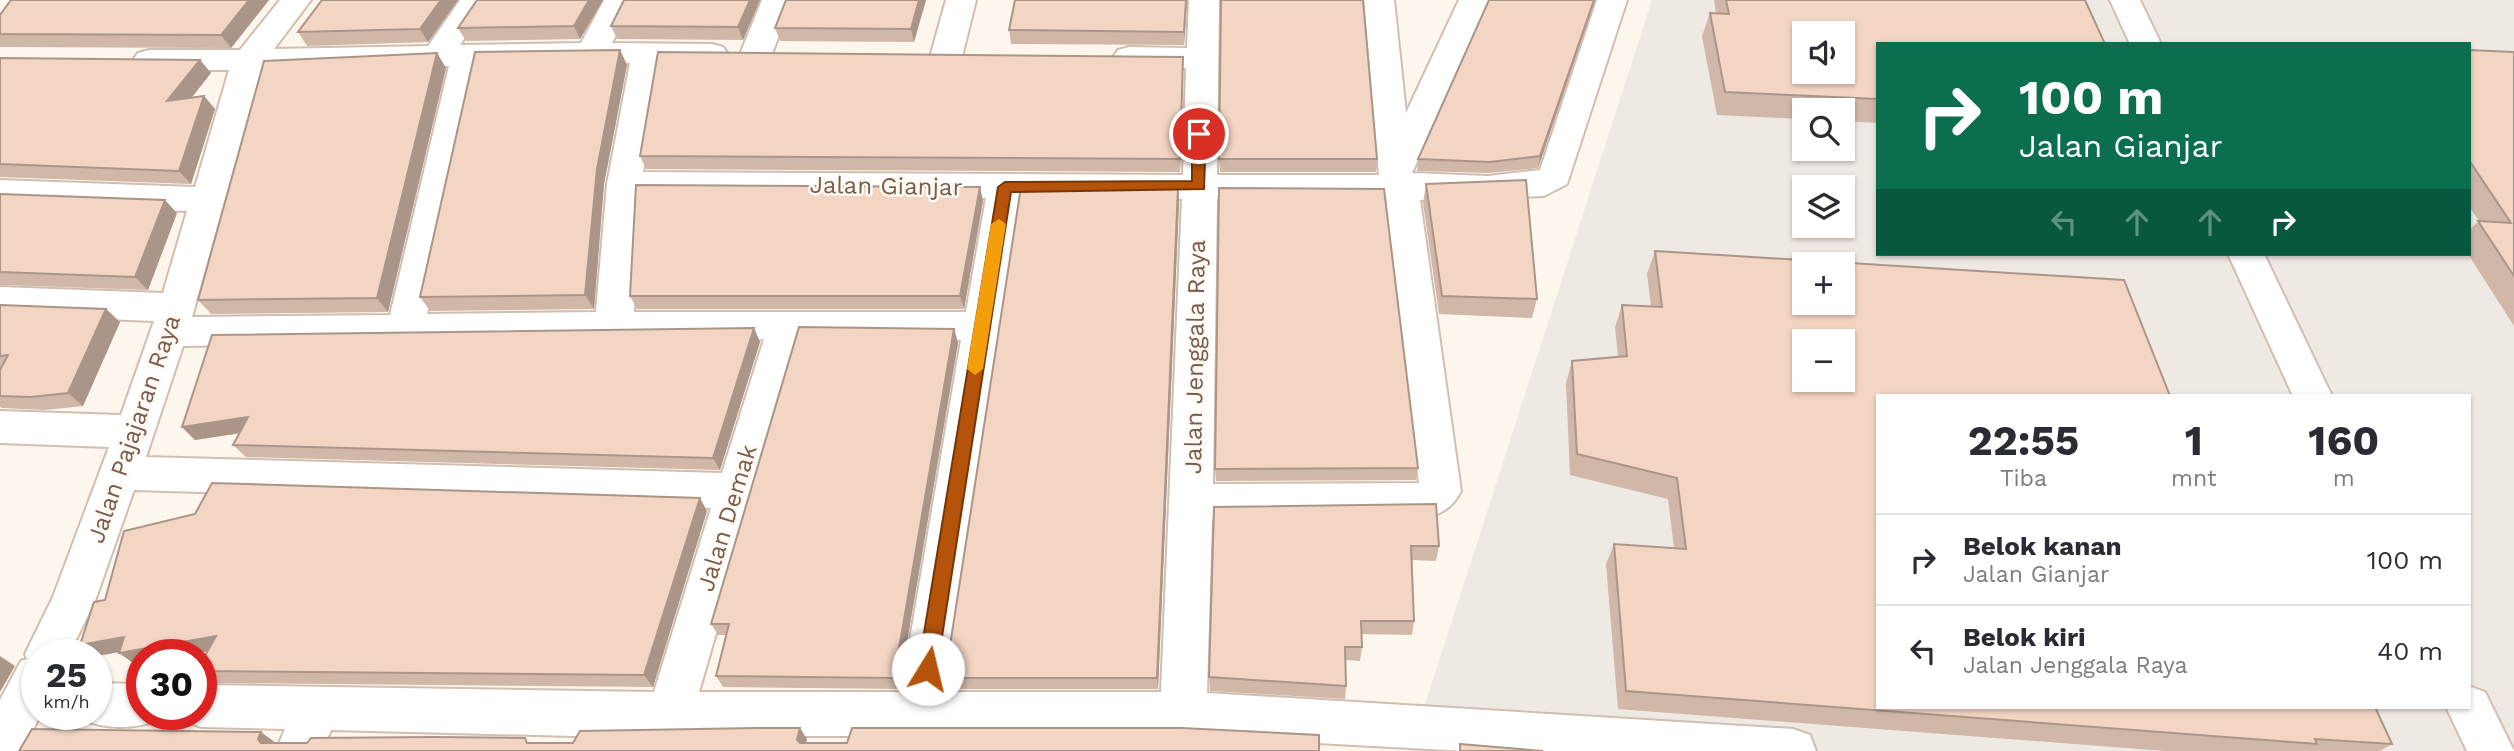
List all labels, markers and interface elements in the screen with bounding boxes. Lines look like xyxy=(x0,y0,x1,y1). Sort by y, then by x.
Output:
map controls xyxy=(1792,21,1855,392)
button: sound xyxy=(1792,21,1855,84)
text: 100 m xyxy=(2019,68,2163,126)
icon: right xyxy=(1904,70,1995,161)
button: search xyxy=(1792,98,1855,161)
pin xyxy=(1169,104,1229,164)
icon: arrive xyxy=(1180,115,1218,153)
text: Jalan Gianjar xyxy=(2019,127,2223,165)
street label: Jalan Gianjar xyxy=(809,171,963,201)
button: layers xyxy=(1792,175,1855,238)
icon: left xyxy=(2045,203,2083,241)
icon: ahead xyxy=(2118,203,2156,241)
icon: ahead xyxy=(2191,203,2229,241)
icon: right xyxy=(2264,203,2302,241)
street label: Jalan Jenggala Raya xyxy=(1179,240,1211,474)
button: + xyxy=(1792,252,1855,315)
street label: Jalan Pajajaran Raya xyxy=(82,311,186,547)
button: − xyxy=(1792,329,1855,392)
text: 22:55 xyxy=(1968,416,2079,465)
text: 1 xyxy=(2185,416,2203,465)
text: 160 xyxy=(2308,416,2379,465)
street label: Jalan Demak xyxy=(691,441,763,595)
text: Tiba xyxy=(2000,465,2047,492)
text: mnt xyxy=(2171,465,2217,492)
text: m xyxy=(2333,465,2355,492)
text: Belok kanan xyxy=(1963,531,2122,561)
icon: right xyxy=(1904,541,1942,579)
text: 100 m xyxy=(2367,545,2443,575)
text: Jalan Gianjar xyxy=(1963,561,2109,588)
text: Belok kiri xyxy=(1963,622,2086,652)
position arrow xyxy=(891,632,965,706)
icon: left xyxy=(1904,632,1942,670)
text: 40 m xyxy=(2377,636,2443,666)
speed limit sign: 30 xyxy=(126,639,217,730)
text: Jalan Jenggala Raya xyxy=(1963,652,2188,679)
text: 25 xyxy=(46,654,87,696)
text: km/h xyxy=(43,691,90,712)

